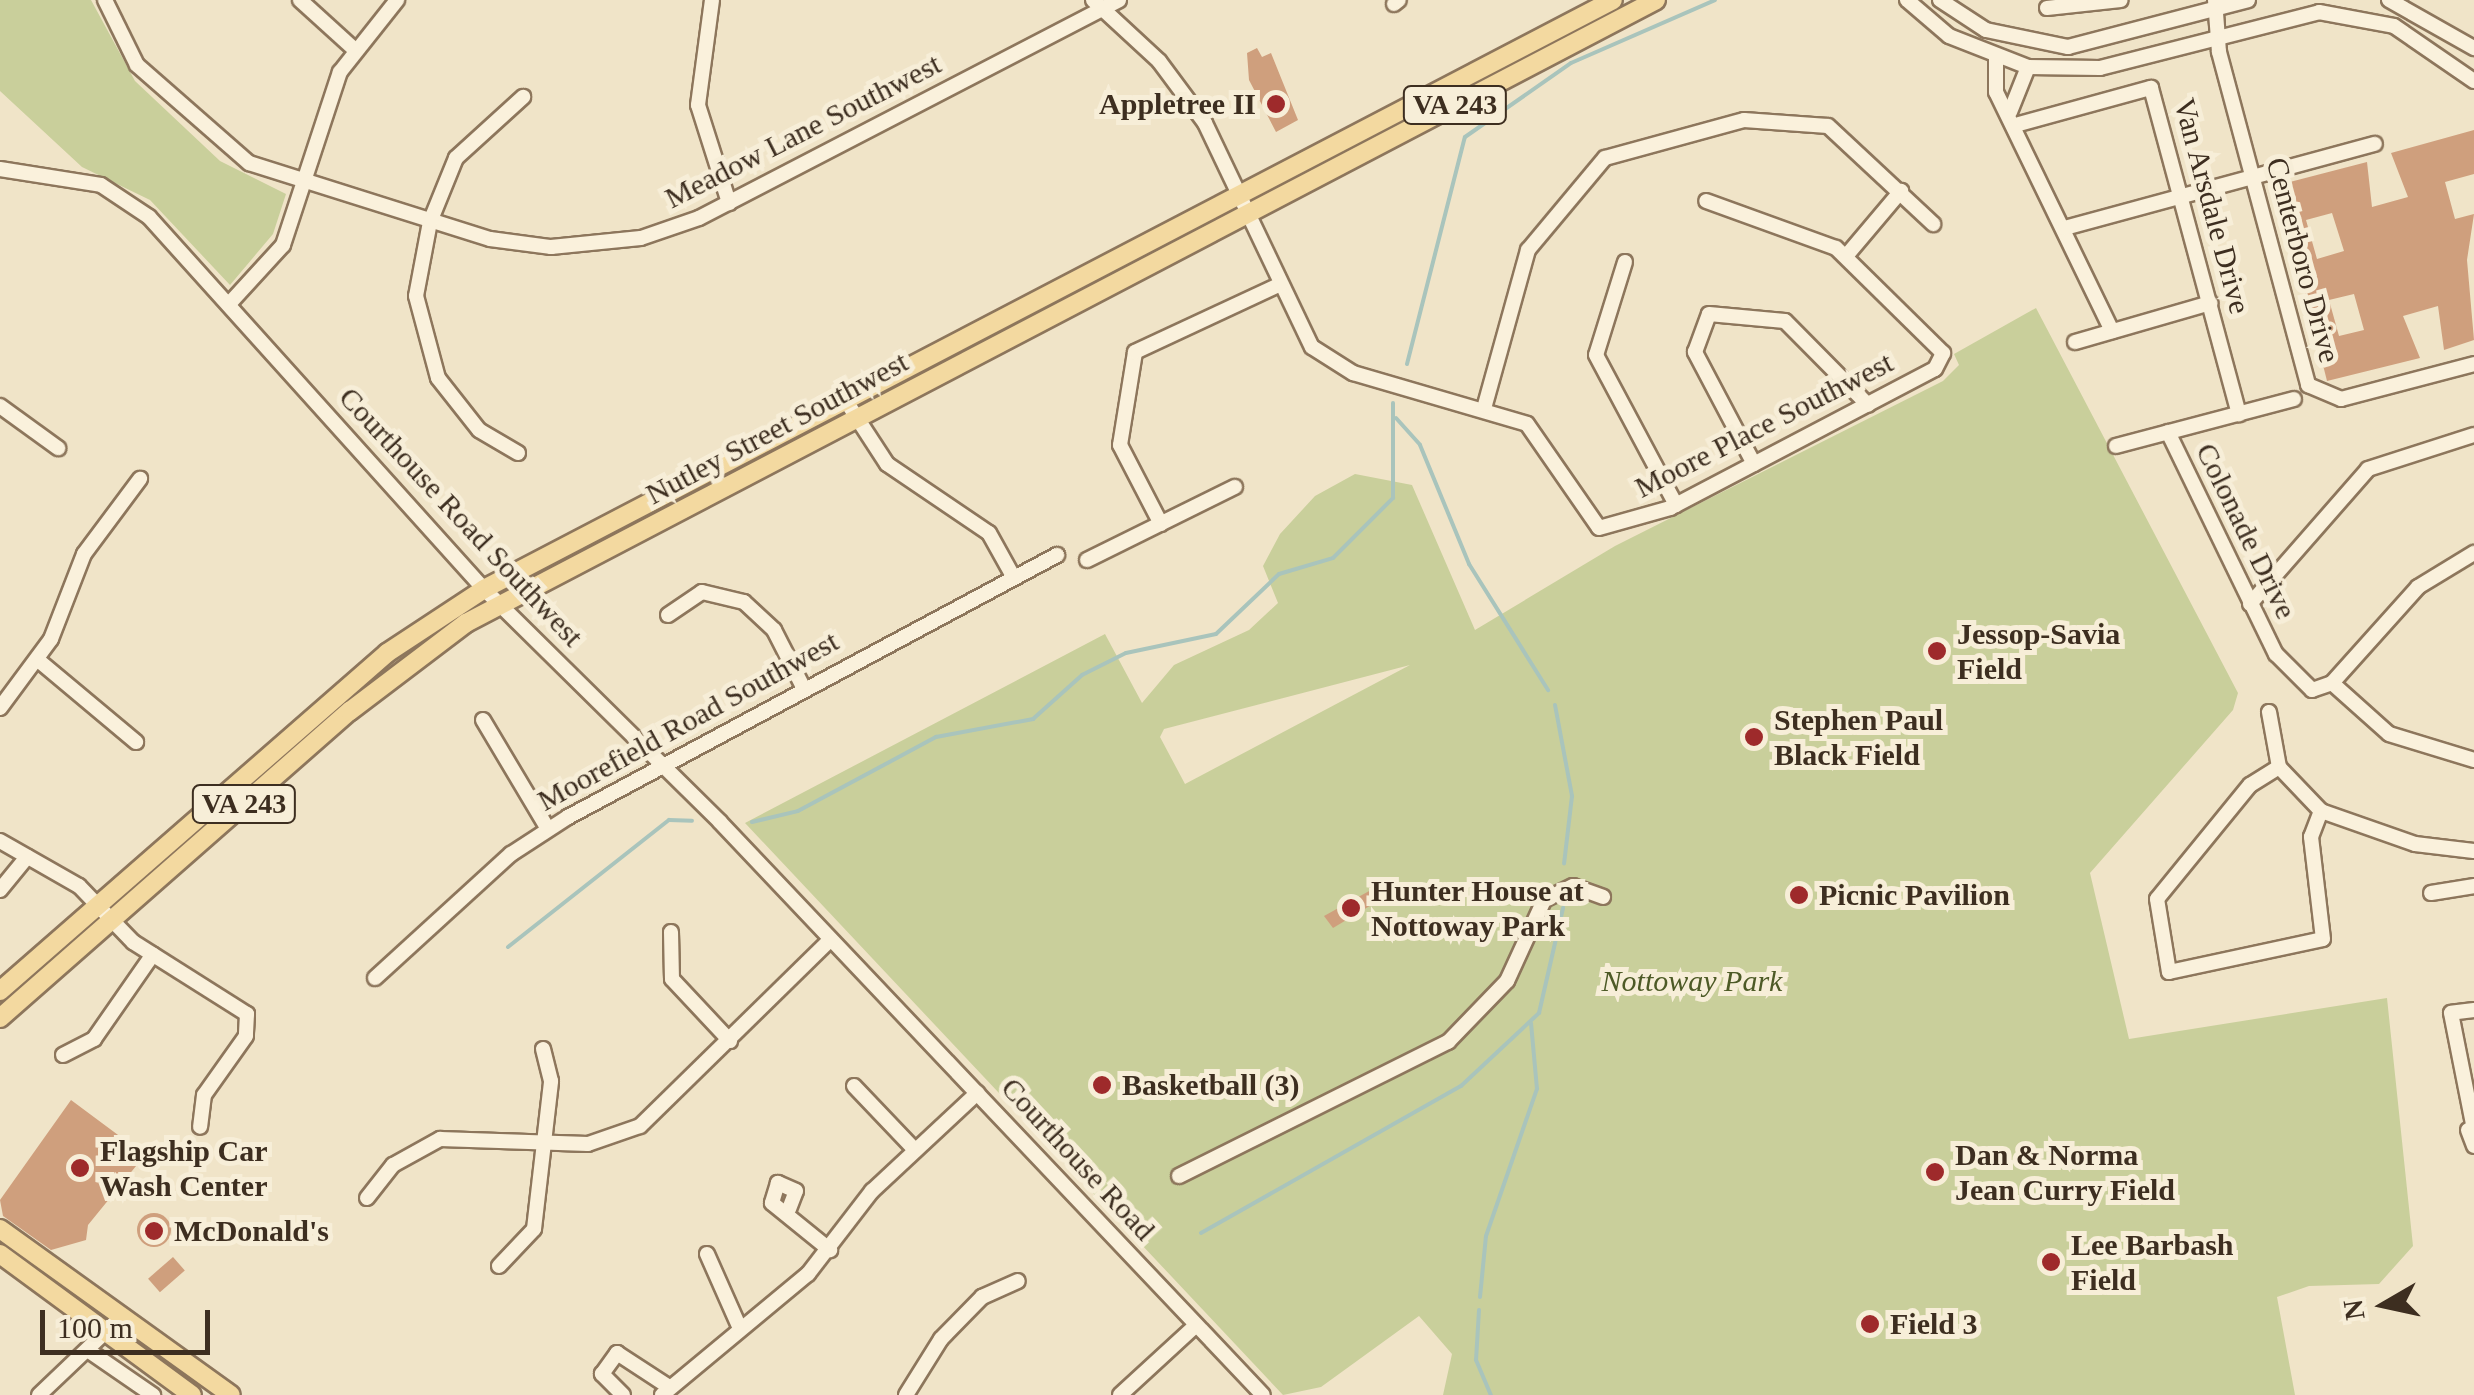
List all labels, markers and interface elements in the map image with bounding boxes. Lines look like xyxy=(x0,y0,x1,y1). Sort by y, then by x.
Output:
street label: Meadow Lane Southwest xyxy=(659,46,947,216)
road number: VA 243 xyxy=(1400,82,1510,128)
place label: Appletree II xyxy=(1099,86,1256,122)
marker: Appletree II xyxy=(1265,93,1287,115)
street label: Van Arsdale Drive xyxy=(2166,94,2258,318)
street label: Centerboro Drive xyxy=(2258,154,2348,366)
street label: Nutley Street Southwest xyxy=(640,344,914,512)
street label: Moore Place Southwest xyxy=(1629,344,1899,506)
street label: Courthouse Road Southwest xyxy=(331,380,591,654)
street label: Colonade Drive xyxy=(2188,437,2304,625)
place label: Jessop-Savia Field xyxy=(1957,616,2120,686)
street label: Moorefield Road Southwest xyxy=(531,623,845,819)
marker: Jessop-Savia Field xyxy=(1926,640,1948,662)
place label: Stephen Paul Black Field xyxy=(1774,702,1943,772)
marker: Stephen Paul Black Field xyxy=(1743,726,1765,748)
road number: VA 243 xyxy=(189,781,299,827)
place label: Hunter House at Nottoway Park xyxy=(1371,873,1584,944)
place label: Picnic Pavilion xyxy=(1819,877,2010,913)
marker: Picnic Pavilion xyxy=(1788,884,1810,906)
marker: Hunter House at Nottoway Park xyxy=(1340,897,1362,919)
park label: Nottoway Park xyxy=(1602,963,1782,999)
place label: Basketball (3) xyxy=(1122,1067,1300,1103)
street label: Courthouse Road xyxy=(994,1070,1162,1248)
marker: Basketball (3) xyxy=(1091,1074,1113,1096)
place label: Flagship Car Wash Center xyxy=(100,1133,268,1204)
place label: Dan & Norma Jean Curry Field xyxy=(1955,1137,2175,1208)
marker: Flagship Car Wash Center xyxy=(69,1157,91,1179)
marker: Dan & Norma Jean Curry Field xyxy=(1924,1161,1946,1183)
place label: McDonald's xyxy=(174,1213,329,1249)
marker: McDonald's xyxy=(143,1220,165,1242)
place label: Lee Barbash Field xyxy=(2071,1227,2234,1298)
marker: Lee Barbash Field xyxy=(2040,1251,2062,1273)
north arrow xyxy=(2334,1255,2434,1355)
scale bar xyxy=(45,1290,215,1352)
text: N xyxy=(2337,1297,2371,1322)
place label: Field 3 xyxy=(1890,1306,1977,1342)
text: 100 m xyxy=(57,1311,133,1344)
marker: Field 3 xyxy=(1859,1313,1881,1335)

